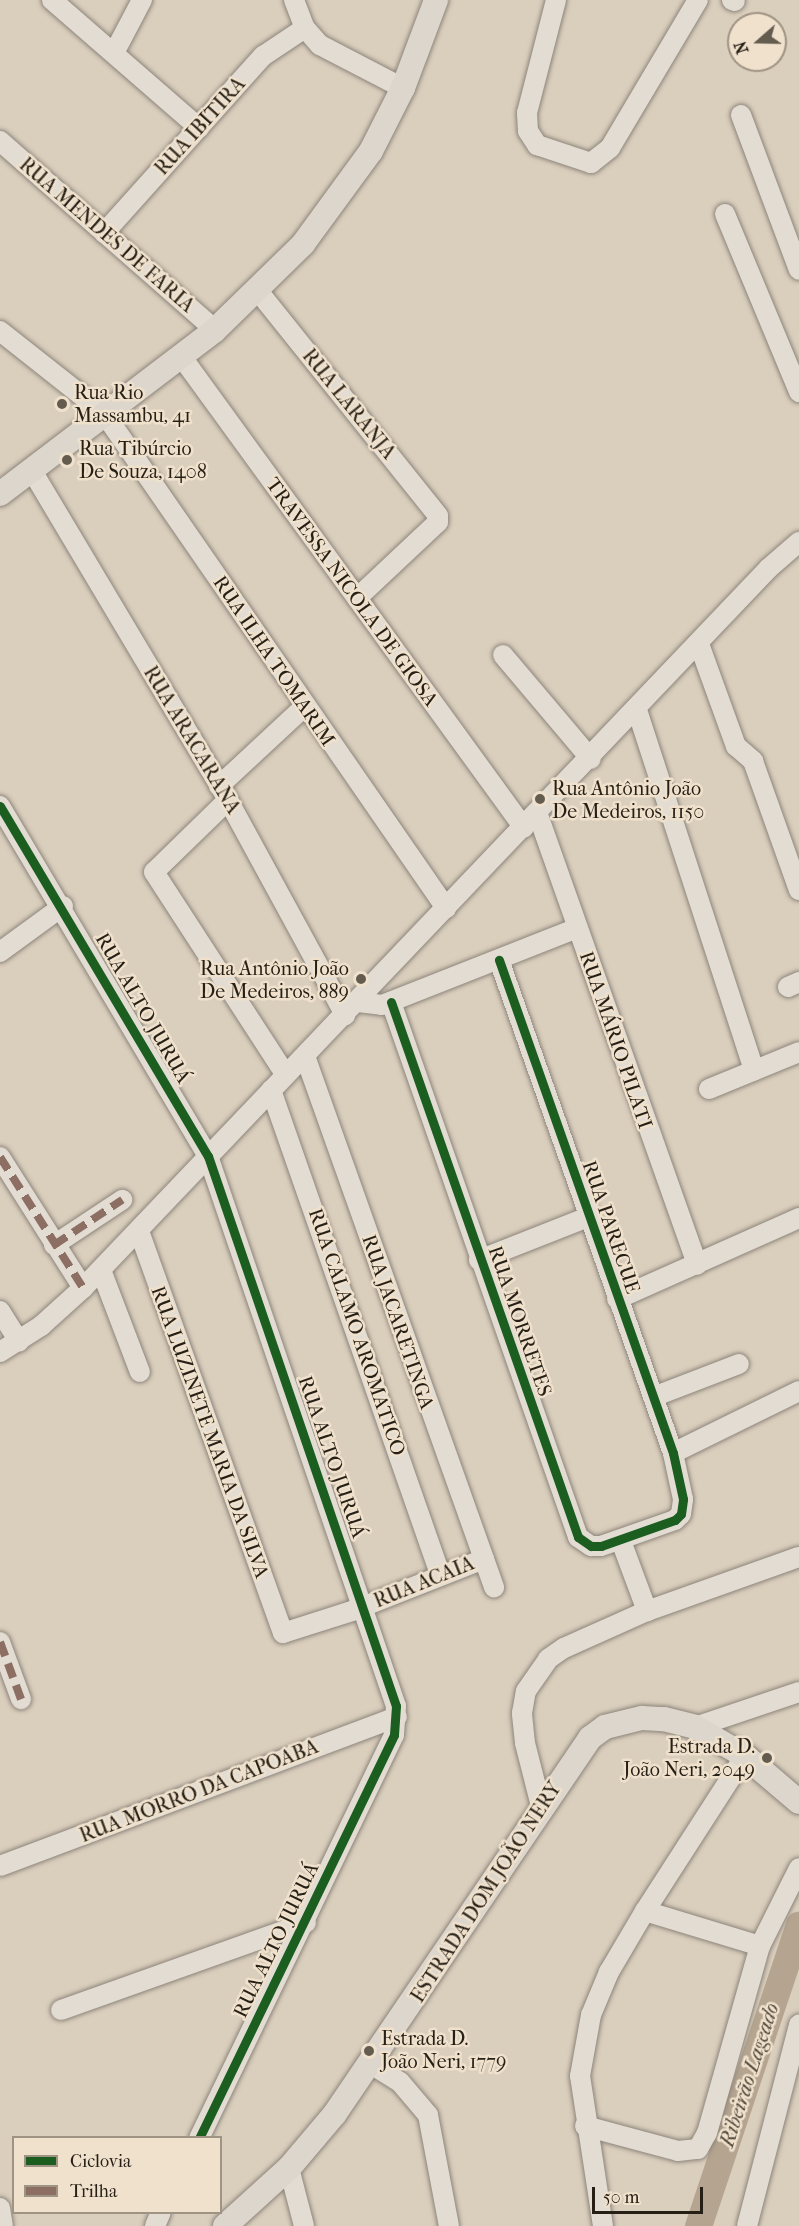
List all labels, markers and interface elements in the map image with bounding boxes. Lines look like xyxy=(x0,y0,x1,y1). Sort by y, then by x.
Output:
north arrow xyxy=(727,12,787,72)
text: N xyxy=(730,39,753,57)
street label: RUA IBITIRA xyxy=(150,72,250,180)
street label: RUA MENDES DE FARIA xyxy=(15,152,199,318)
street label: RUA LARANJA xyxy=(297,344,401,464)
place label: Rua Rio Massambu, 41 xyxy=(74,380,191,427)
marker: Rua Rio Massambu, 41 xyxy=(55,397,69,411)
place label: Rua Tibúrcio De Souza, 1408 xyxy=(79,436,207,483)
marker: Rua Tibúrcio De Souza, 1408 xyxy=(60,453,74,467)
street label: TRAVESSA NICOLA DE GIOSA xyxy=(261,473,443,711)
street label: RUA ILHA TOMARIM xyxy=(208,571,340,751)
street label: RUA ARACARANA xyxy=(138,662,246,818)
place label: Rua Antônio João De Medeiros, 1150 xyxy=(552,776,704,823)
marker: Rua Antônio João De Medeiros, 1150 xyxy=(533,792,547,806)
street label: RUA ALTO JURUÁ xyxy=(90,928,196,1088)
street label: RUA MÁRIO PILATI xyxy=(574,948,658,1132)
place label: Rua Antônio João De Medeiros, 889 xyxy=(200,956,349,1003)
marker: Rua Antônio João De Medeiros, 889 xyxy=(354,972,368,986)
street label: RUA PARECUE xyxy=(577,1157,645,1297)
street label: RUA CALAMO AROMATICO xyxy=(303,1205,411,1459)
street label: RUA JACARETINGA xyxy=(357,1232,439,1412)
street label: RUA MORRETES xyxy=(483,1243,557,1399)
street label: RUA LUZINETE MARIA DA SILVA xyxy=(146,1283,274,1581)
street label: RUA ALTO JURUÁ xyxy=(293,1373,371,1541)
street label: RUA ACAIA xyxy=(370,1551,478,1613)
street label: RUA MORRO DA CAPOABA xyxy=(76,1734,322,1848)
place label: Estrada D. João Neri, 2049 xyxy=(623,1734,755,1781)
marker: Estrada D. João Neri, 2049 xyxy=(760,1751,774,1765)
street label: ESTRADA DOM JOÃO NERY xyxy=(405,1777,567,2007)
street label: RUA ALTO JURUÁ xyxy=(228,1858,324,2022)
water label: Ribeirão Lageado xyxy=(714,2000,784,2150)
place label: Estrada D. João Neri, 1779 xyxy=(381,2027,506,2074)
marker: Estrada D. João Neri, 1779 xyxy=(362,2044,376,2058)
legend xyxy=(12,2136,222,2214)
text: Ciclovia xyxy=(70,2151,131,2172)
scale bar xyxy=(595,2175,706,2213)
text: Trilha xyxy=(70,2181,117,2202)
text: 50 m xyxy=(603,2187,639,2208)

